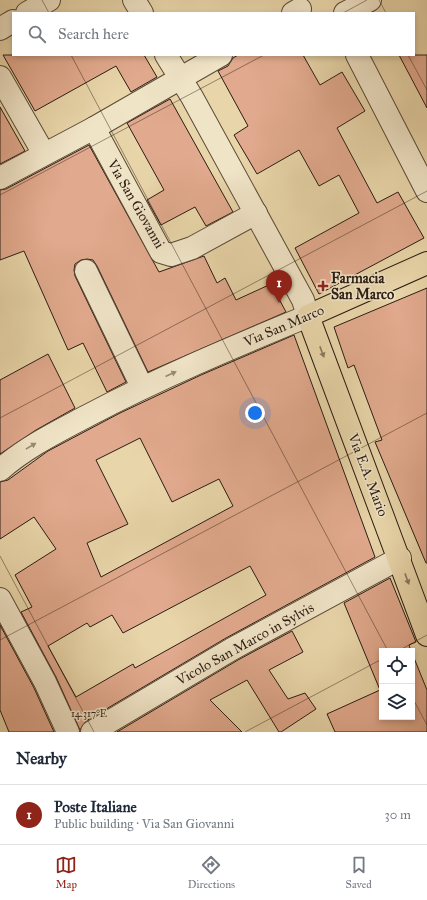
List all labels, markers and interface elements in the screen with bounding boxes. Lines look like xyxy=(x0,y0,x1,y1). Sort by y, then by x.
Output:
search box xyxy=(12,12,415,56)
icon: search xyxy=(26,23,48,45)
text: Search here xyxy=(58,25,129,43)
street label: Via San Giovanni xyxy=(103,156,168,252)
pin: 1 xyxy=(266,270,292,303)
place label: Farmacia San Marco xyxy=(331,270,394,303)
marker: Farmacia San Marco xyxy=(318,281,328,291)
street label: Via San Marco xyxy=(240,301,327,351)
one-way arrow xyxy=(319,347,325,359)
one-way arrow xyxy=(166,371,177,377)
your location xyxy=(245,403,265,423)
street label: Via E.A. Mario xyxy=(344,430,392,519)
one-way arrow xyxy=(25,443,37,450)
one-way arrow xyxy=(404,573,410,585)
street label: Vicolo San Marco in Sylvis xyxy=(172,599,317,689)
map controls xyxy=(379,648,415,720)
button: locate xyxy=(379,648,415,684)
button: layers xyxy=(379,684,415,720)
text: 14.317°E xyxy=(71,708,107,720)
text: Nearby xyxy=(16,748,67,769)
text: Poste Italiane xyxy=(54,798,137,816)
text: 1 xyxy=(26,807,32,823)
text: 30 m xyxy=(385,807,411,823)
text: Public building · Via San Giovanni xyxy=(54,816,234,832)
tab: Map xyxy=(55,854,77,891)
tab: Directions xyxy=(188,854,235,891)
tab: Saved xyxy=(346,854,372,891)

